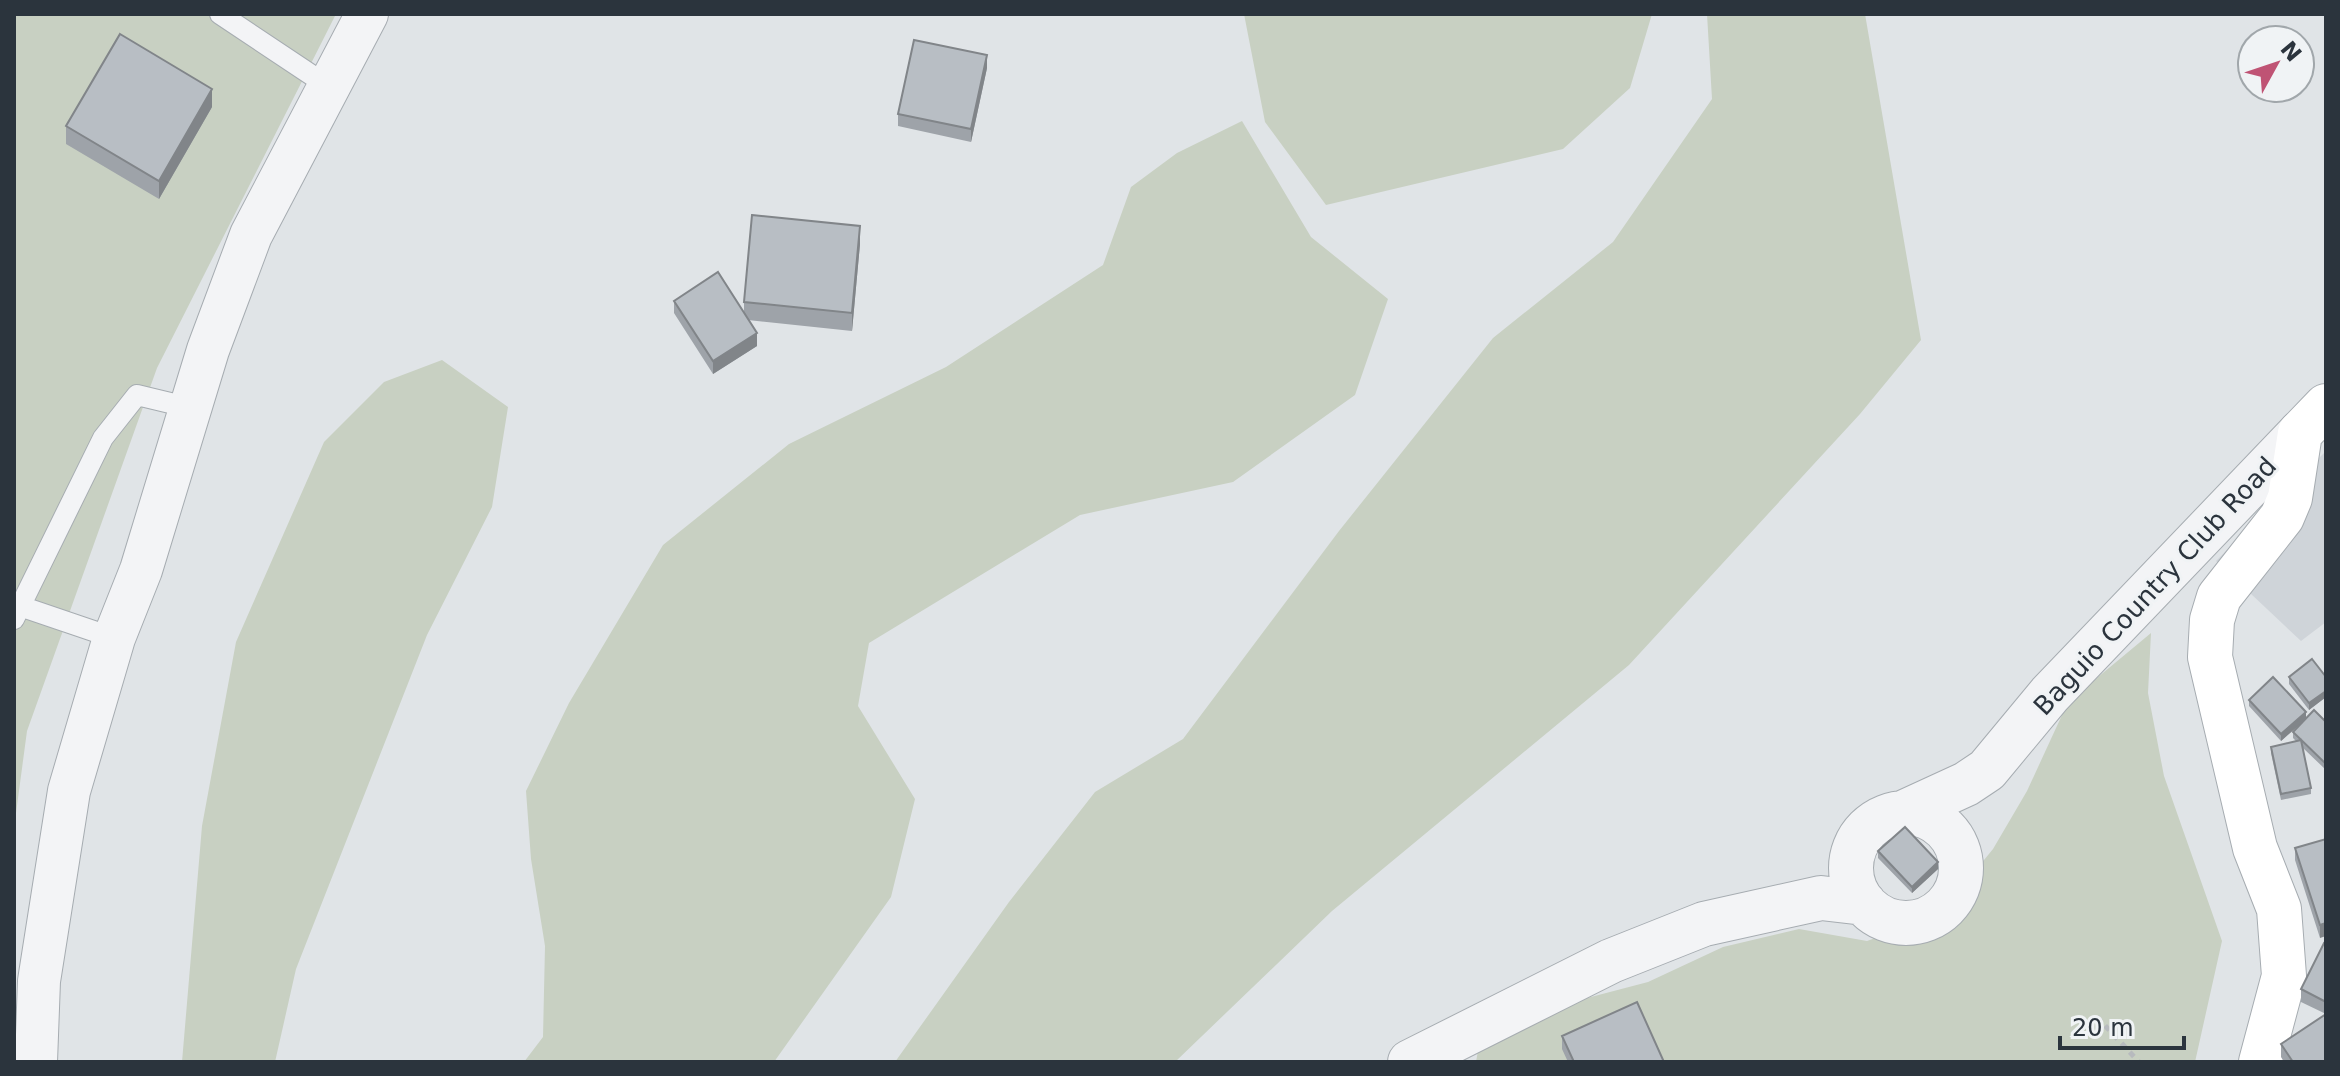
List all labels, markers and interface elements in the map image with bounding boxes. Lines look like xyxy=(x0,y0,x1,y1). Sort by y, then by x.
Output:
north arrow xyxy=(2236,24,2316,104)
text: N xyxy=(2275,36,2306,67)
street label: Baguio Country Club Road xyxy=(2028,451,2282,721)
scale bar xyxy=(2060,1000,2184,1050)
text: 20 m xyxy=(2072,1014,2134,1042)

